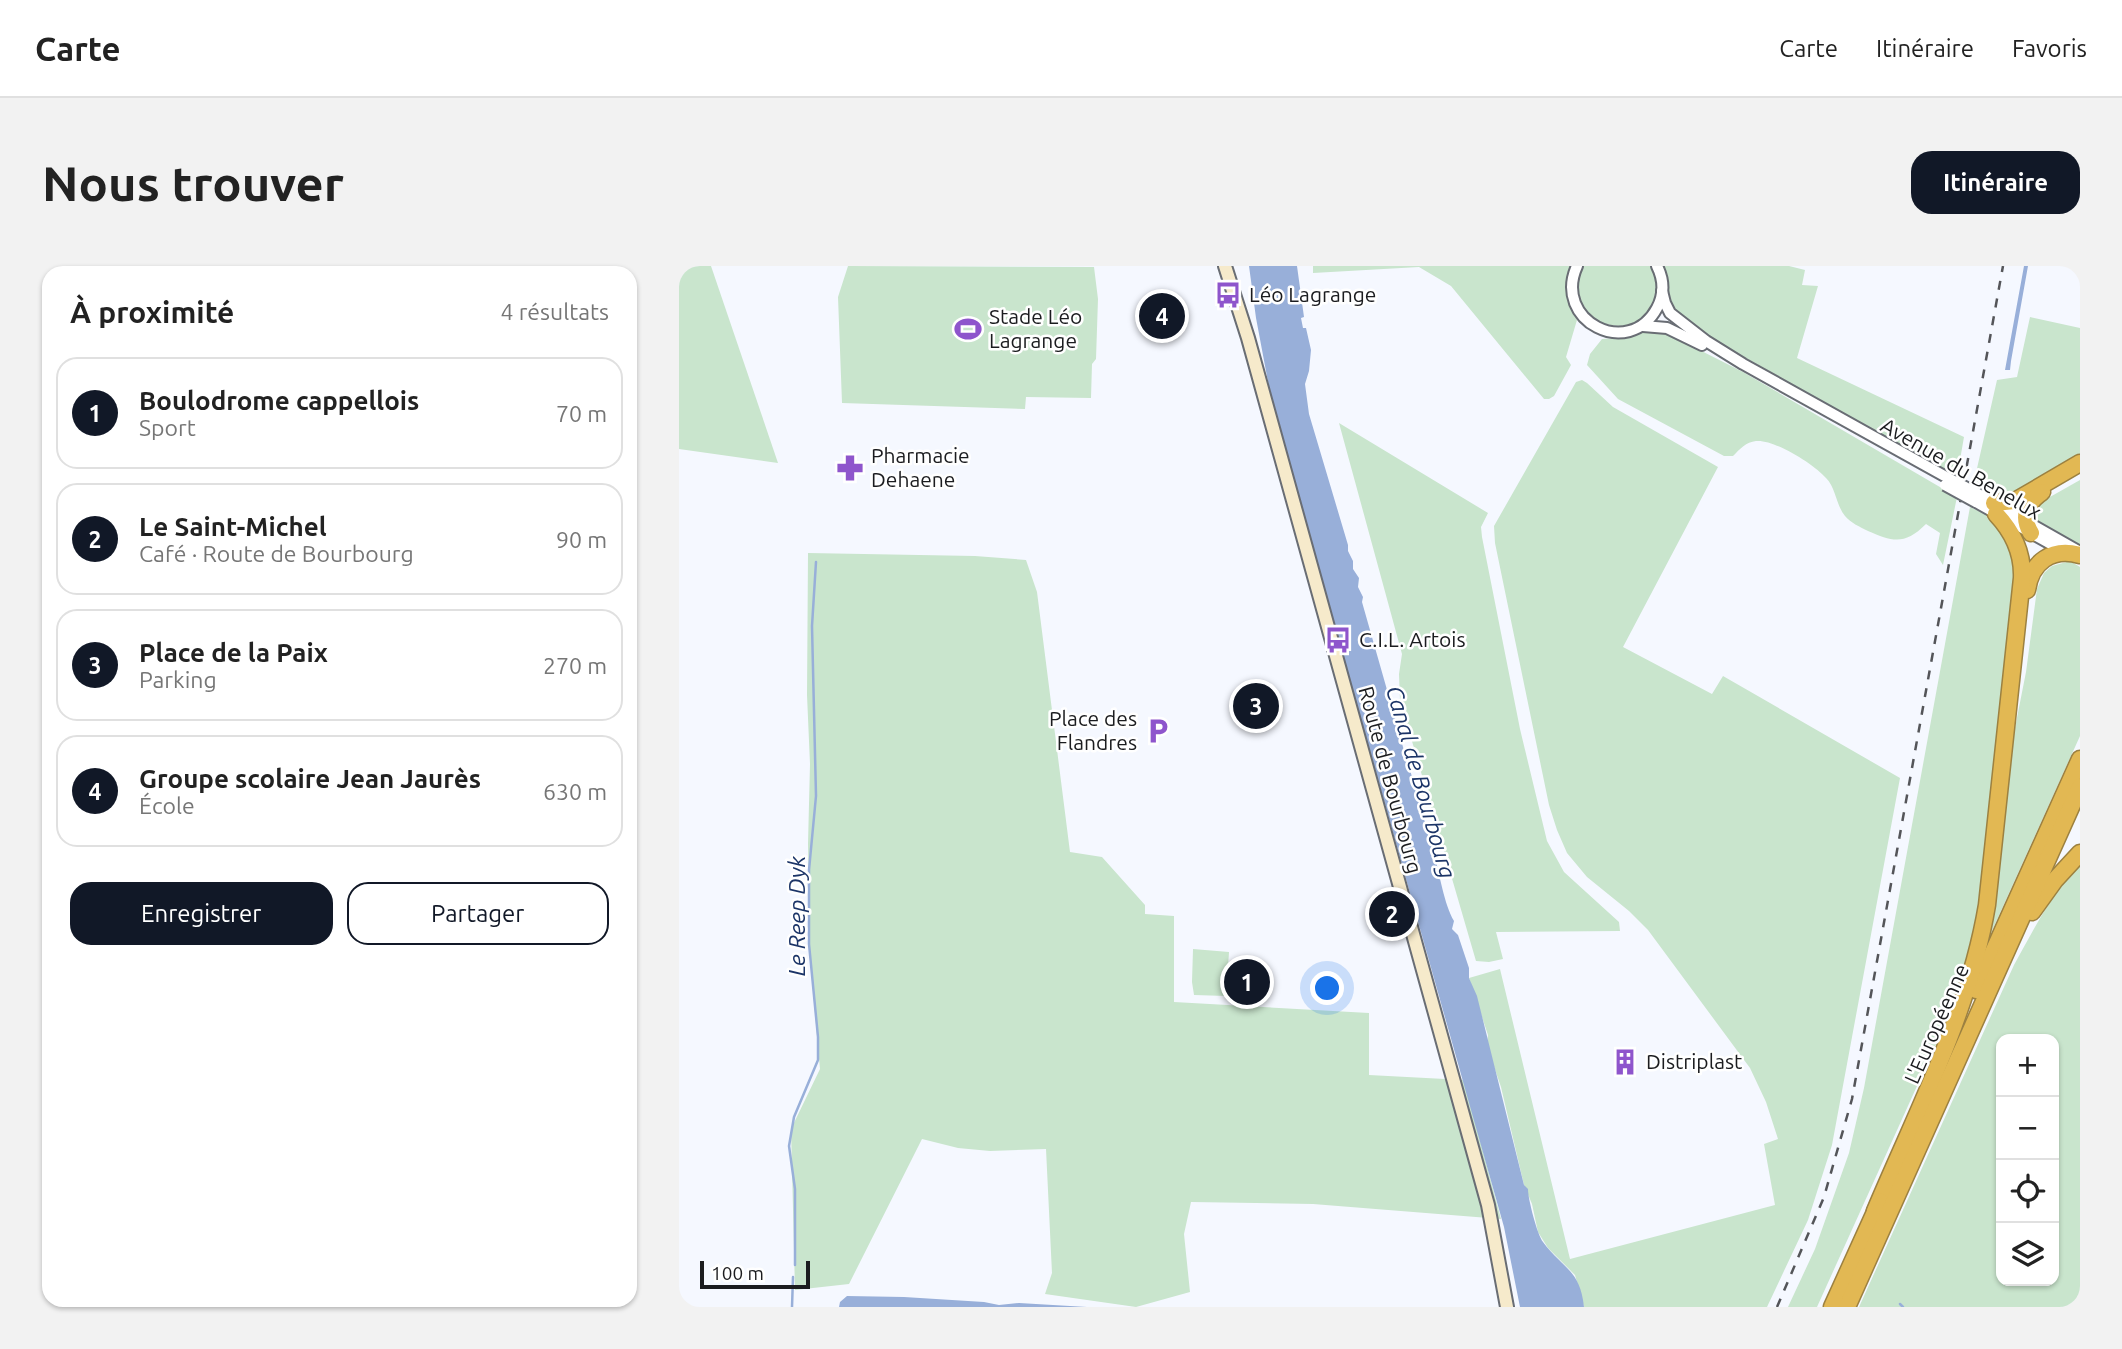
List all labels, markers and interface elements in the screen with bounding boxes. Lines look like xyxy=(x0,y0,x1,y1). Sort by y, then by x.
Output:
text: Carte xyxy=(35,30,121,67)
text: Carte xyxy=(1779,35,1838,62)
text: Itinéraire xyxy=(1876,35,1974,62)
text: Favoris xyxy=(2012,35,2087,62)
button: Itinéraire xyxy=(1911,151,2080,214)
text: Nous trouver xyxy=(42,155,344,210)
bus stop icon: Léo Lagrange xyxy=(1213,280,1243,310)
place label: Léo Lagrange xyxy=(1249,282,1376,306)
pin: 4 xyxy=(1139,290,1185,342)
text: À proximité xyxy=(70,295,234,329)
text: 4 résultats xyxy=(500,299,609,324)
place label: Stade Léo Lagrange xyxy=(989,304,1082,352)
sports icon: Stade Léo Lagrange xyxy=(953,314,983,344)
text: Boulodrome cappellois xyxy=(139,386,419,415)
text: 1 xyxy=(89,401,101,426)
text: 70 m xyxy=(556,401,607,426)
street label: Avenue du Benelux xyxy=(1877,412,2046,524)
text: Sport xyxy=(139,415,196,440)
place label: Pharmacie Dehaene xyxy=(871,443,970,491)
pharmacy icon: Pharmacie Dehaene xyxy=(835,453,865,483)
text: Le Saint-Michel xyxy=(139,512,327,541)
text: 2 xyxy=(89,527,101,552)
text: 90 m xyxy=(556,527,607,552)
text: Café · Route de Bourbourg xyxy=(139,541,414,566)
bus stop icon: C.I.L. Artois xyxy=(1323,625,1353,655)
place label: C.I.L. Artois xyxy=(1359,627,1466,651)
text: Place de la Paix xyxy=(139,638,328,667)
text: 3 xyxy=(89,653,101,678)
text: 270 m xyxy=(543,653,607,678)
text: Parking xyxy=(139,667,217,692)
pin: 3 xyxy=(1233,680,1279,732)
water label: Canal de Bourbourg xyxy=(1382,683,1461,881)
street label: Route de Bourbourg xyxy=(1354,684,1428,876)
place label: Place des Flandres xyxy=(1049,706,1137,754)
parking icon: Place des Flandres xyxy=(1143,716,1173,746)
text: Groupe scolaire Jean Jaurès xyxy=(139,764,481,793)
text: 4 xyxy=(89,779,101,804)
text: 630 m xyxy=(543,779,607,804)
text: École xyxy=(139,793,195,818)
water label: Le Reep Dyk xyxy=(784,856,809,976)
button: Enregistrer xyxy=(70,882,333,945)
button: Partager xyxy=(347,882,609,945)
pin: 2 xyxy=(1369,888,1415,940)
pin: 1 xyxy=(1224,956,1270,1008)
street label: L'Européenne xyxy=(1899,960,1973,1087)
your location xyxy=(1310,971,1344,1005)
map controls xyxy=(1996,1034,2059,1286)
button: + xyxy=(1996,1034,2059,1097)
building icon: Distriplast xyxy=(1610,1047,1640,1077)
place label: Distriplast xyxy=(1646,1049,1742,1073)
button: − xyxy=(1996,1097,2059,1160)
button: locate xyxy=(1996,1160,2059,1223)
button: layers xyxy=(1996,1223,2059,1286)
scale bar xyxy=(700,1258,810,1290)
text: 100 m xyxy=(711,1262,764,1284)

